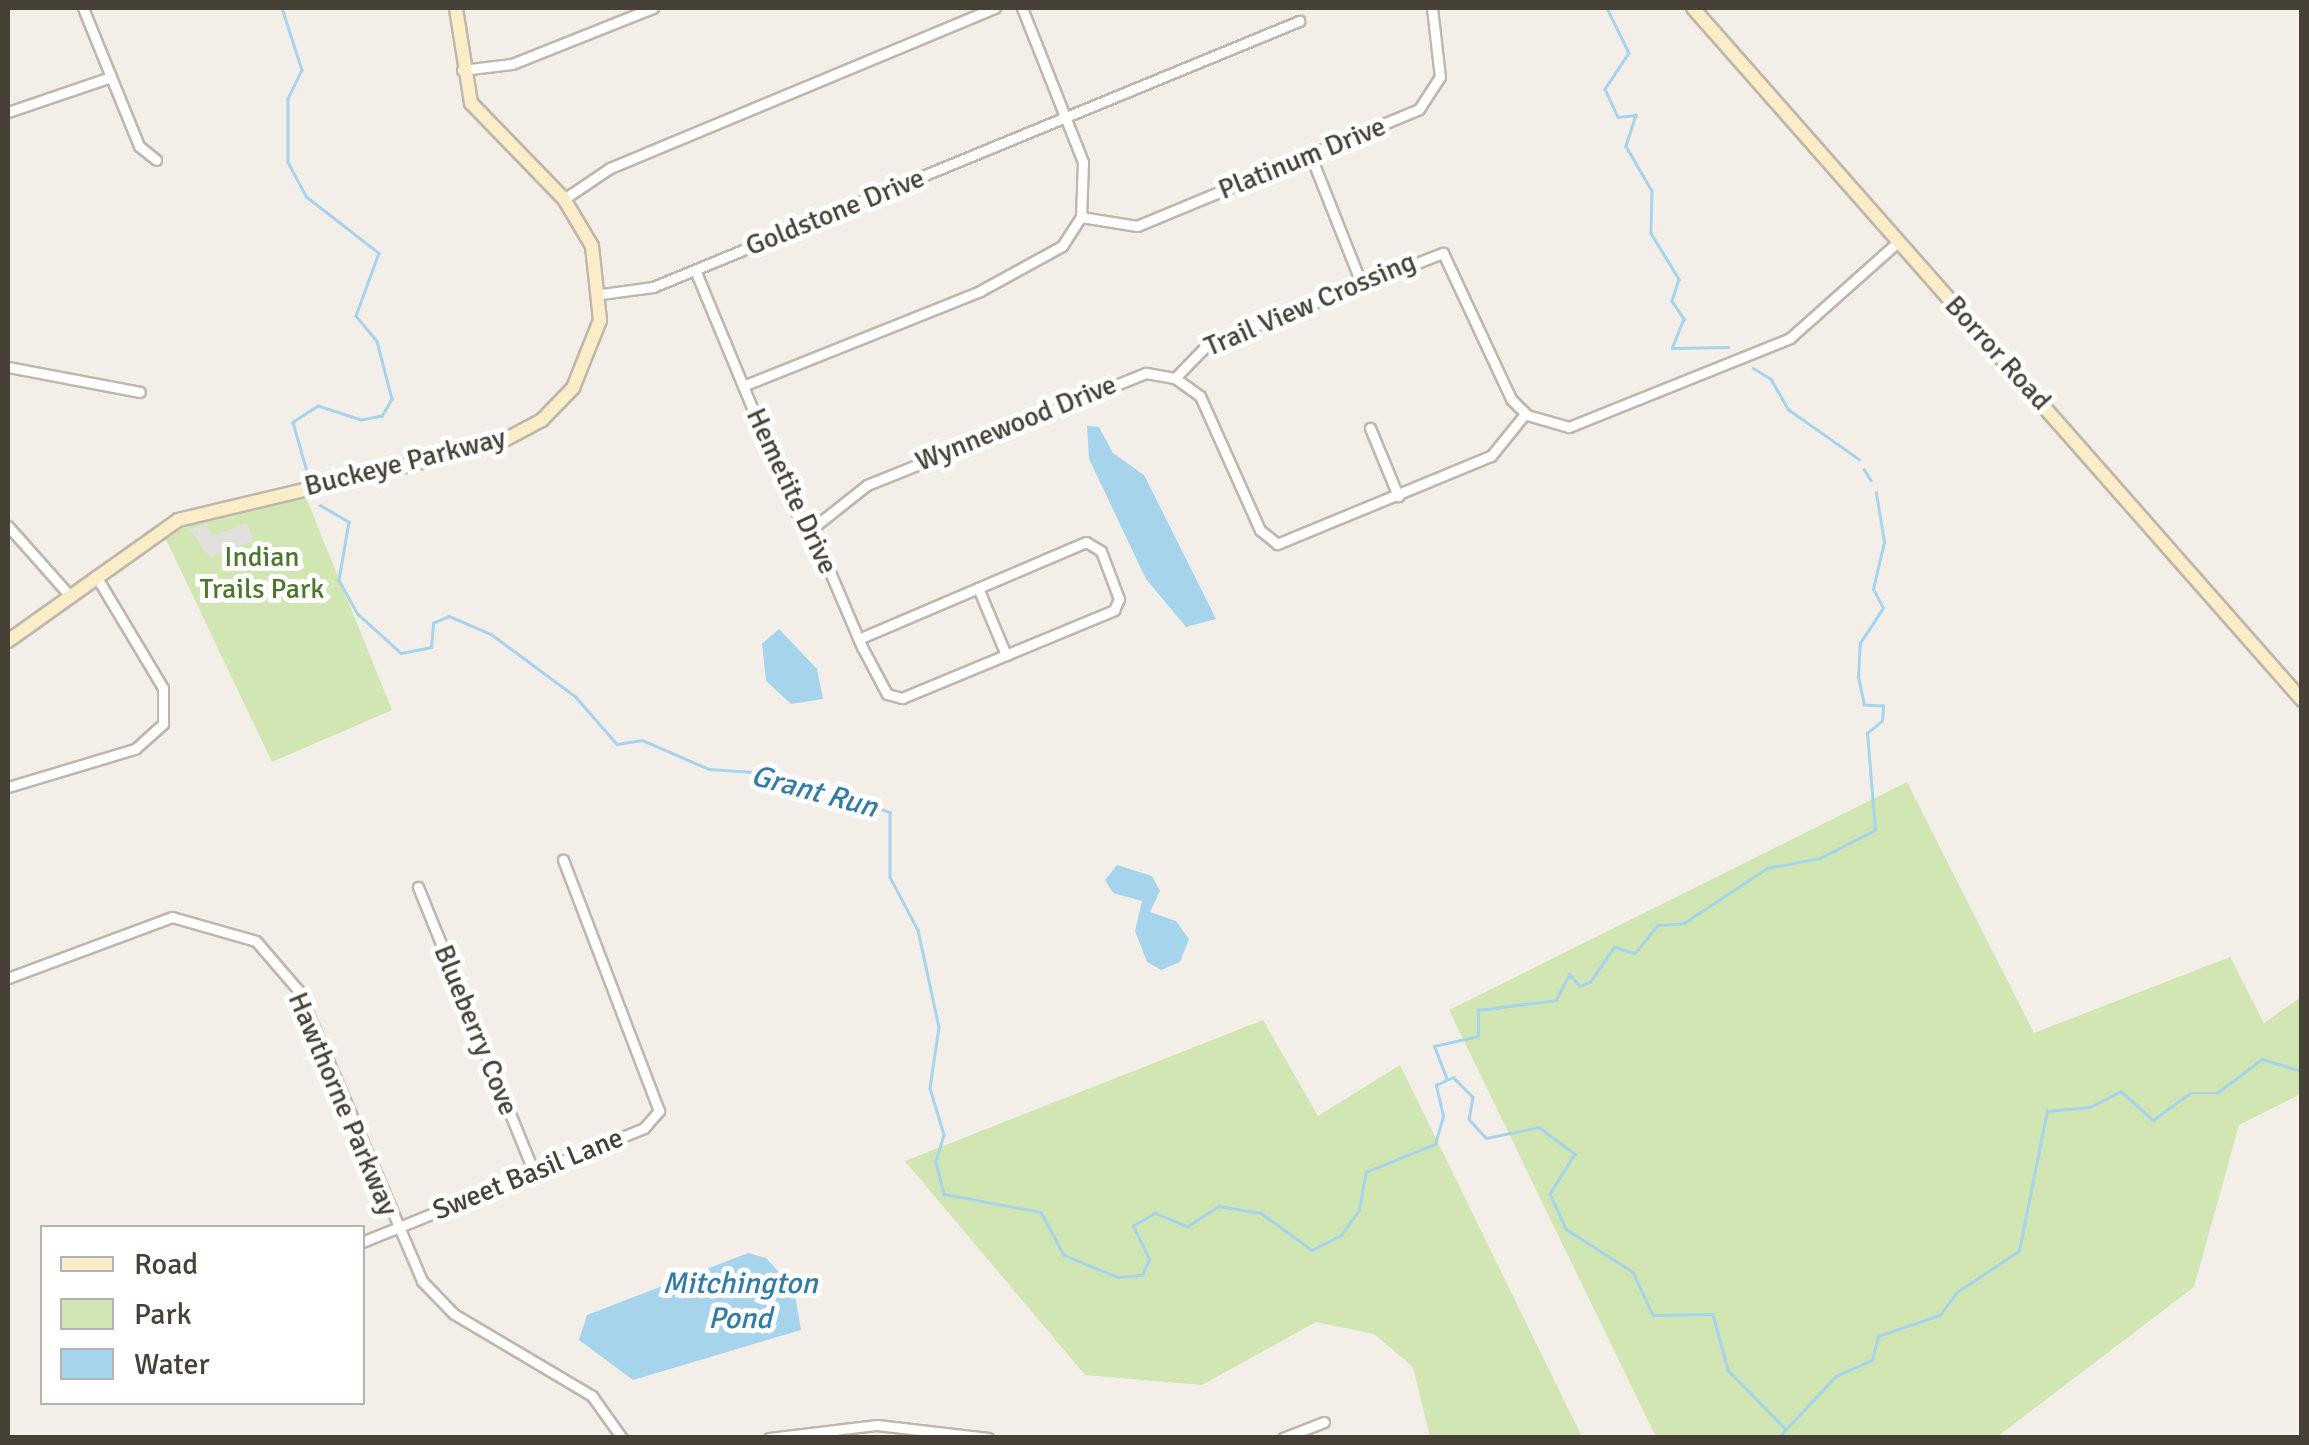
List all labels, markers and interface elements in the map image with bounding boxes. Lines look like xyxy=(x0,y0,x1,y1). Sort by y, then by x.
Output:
street label: Platinum Drive xyxy=(1213,109,1391,207)
street label: Goldstone Drive xyxy=(741,161,929,263)
street label: Trail View Crossing xyxy=(1199,244,1421,364)
street label: Borror Road xyxy=(1938,289,2058,417)
street label: Wynnewood Drive xyxy=(911,367,1121,479)
street label: Hemetite Drive xyxy=(739,403,845,579)
street label: Buckeye Parkway xyxy=(301,421,509,503)
park label: Indian Trails Park xyxy=(200,540,324,606)
water label: Grant Run xyxy=(747,758,881,826)
street label: Blueberry Cove xyxy=(427,940,525,1120)
street label: Hawthorne Parkway xyxy=(281,987,405,1221)
street label: Sweet Basil Lane xyxy=(428,1121,628,1227)
legend xyxy=(40,1225,365,1405)
text: Road xyxy=(134,1246,198,1283)
water label: Mitchington Pond xyxy=(662,1266,818,1336)
text: Park xyxy=(134,1296,192,1333)
text: Water xyxy=(134,1346,210,1383)

